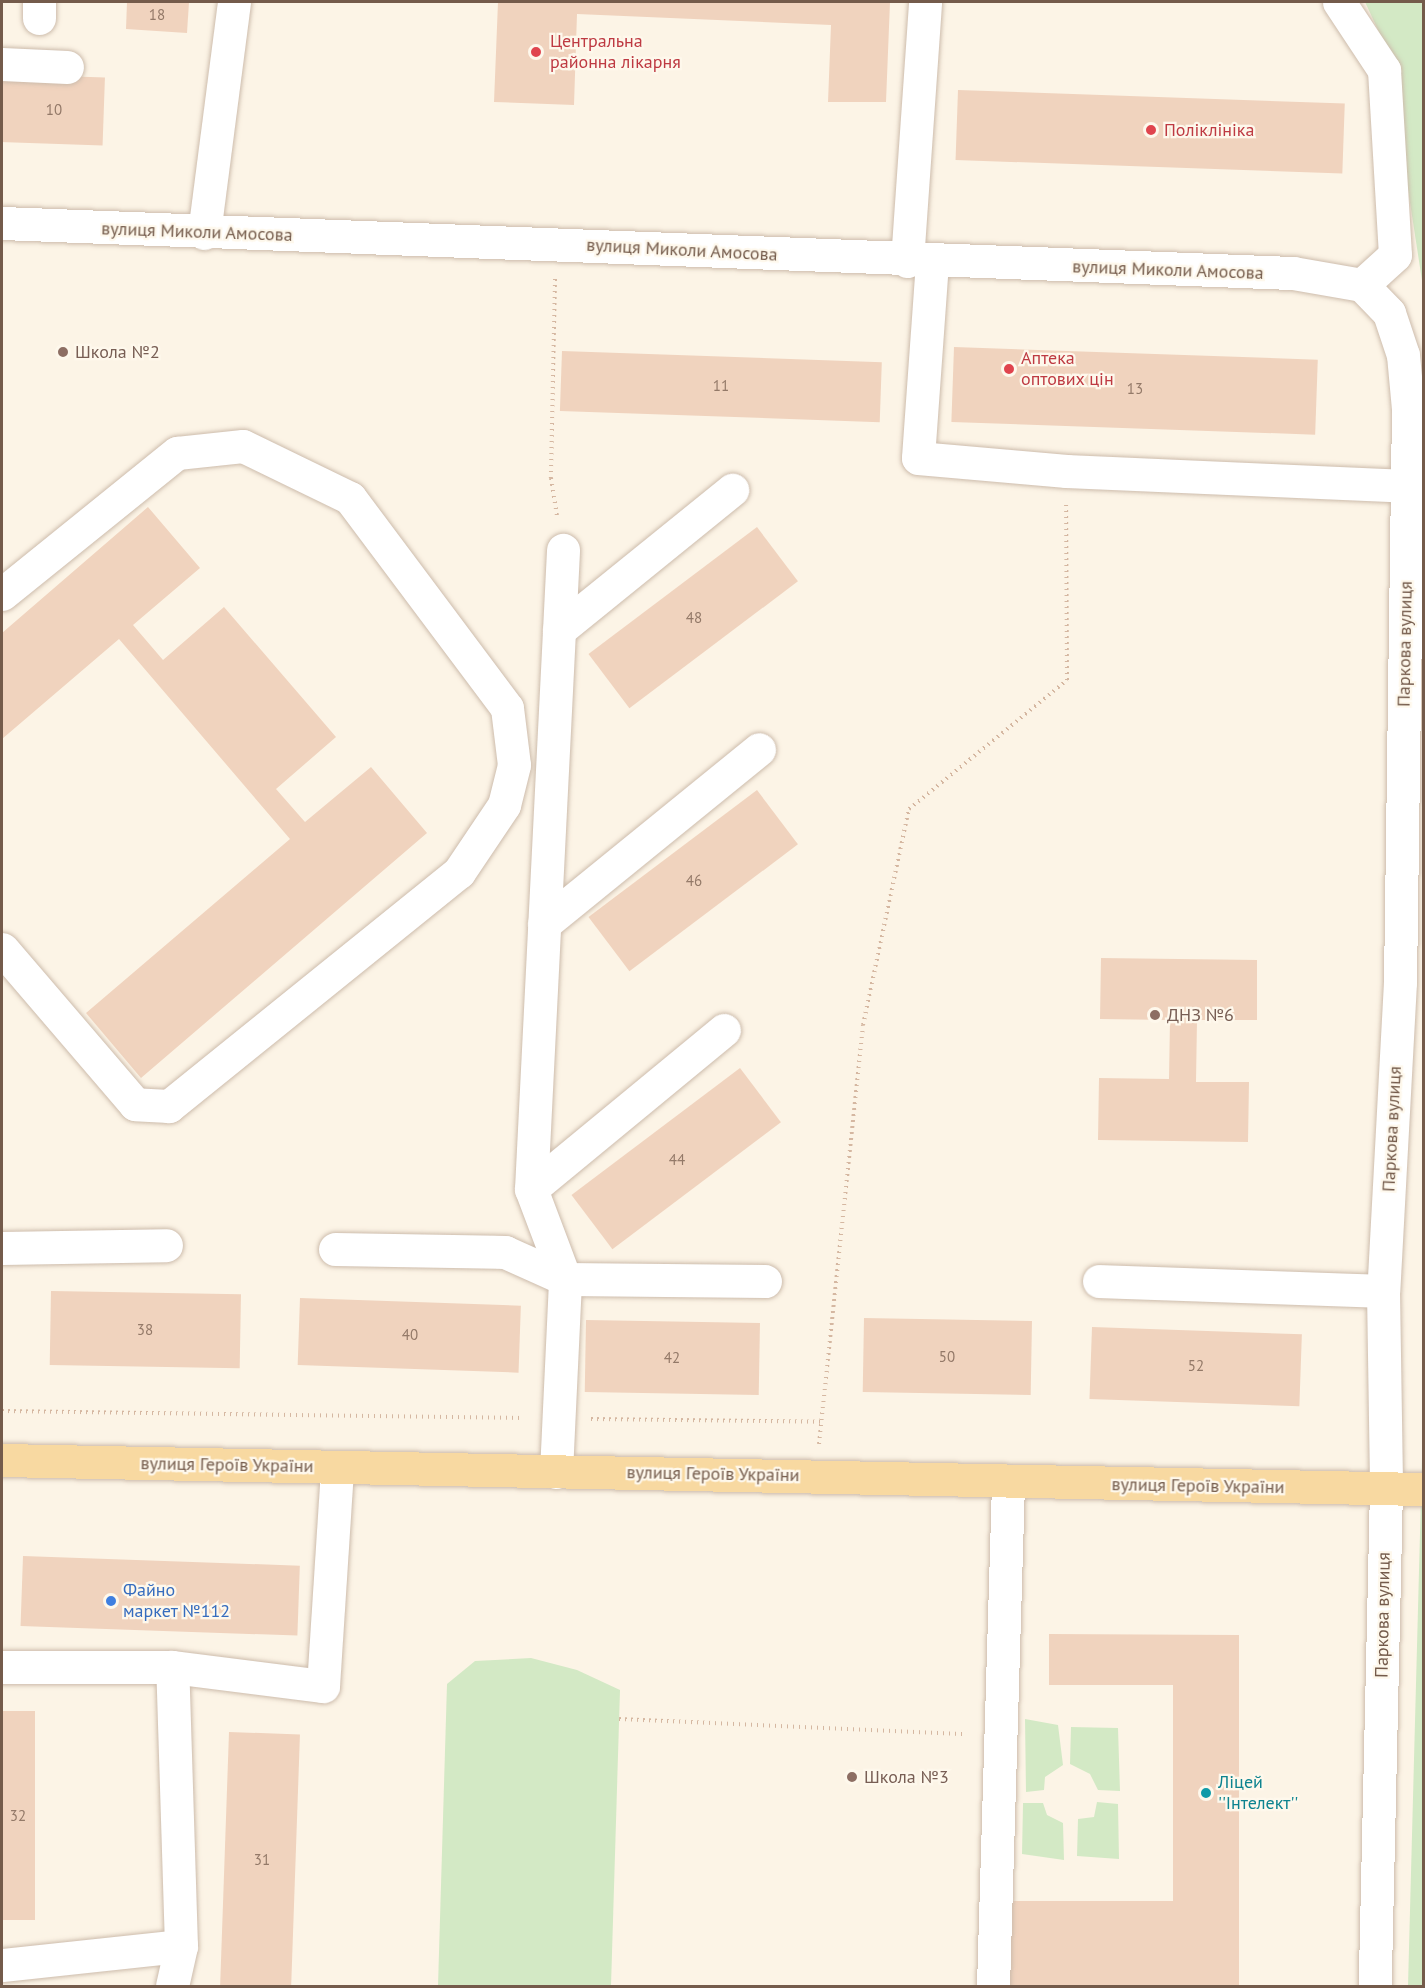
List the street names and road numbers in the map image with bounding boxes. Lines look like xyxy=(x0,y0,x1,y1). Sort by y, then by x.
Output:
street label: вулиця Миколи Амосова xyxy=(101,218,293,246)
street label: вулиця Миколи Амосова xyxy=(586,234,778,266)
street label: вулиця Миколи Амосова xyxy=(1072,256,1264,284)
street label: Паркова вулиця xyxy=(1393,581,1417,707)
street label: Паркова вулиця xyxy=(1378,1066,1406,1192)
street label: вулиця Героїв України xyxy=(140,1453,314,1477)
street label: вулиця Героїв України xyxy=(626,1462,800,1486)
street label: вулиця Героїв України xyxy=(1111,1474,1285,1498)
street label: Паркова вулиця xyxy=(1371,1552,1395,1678)

